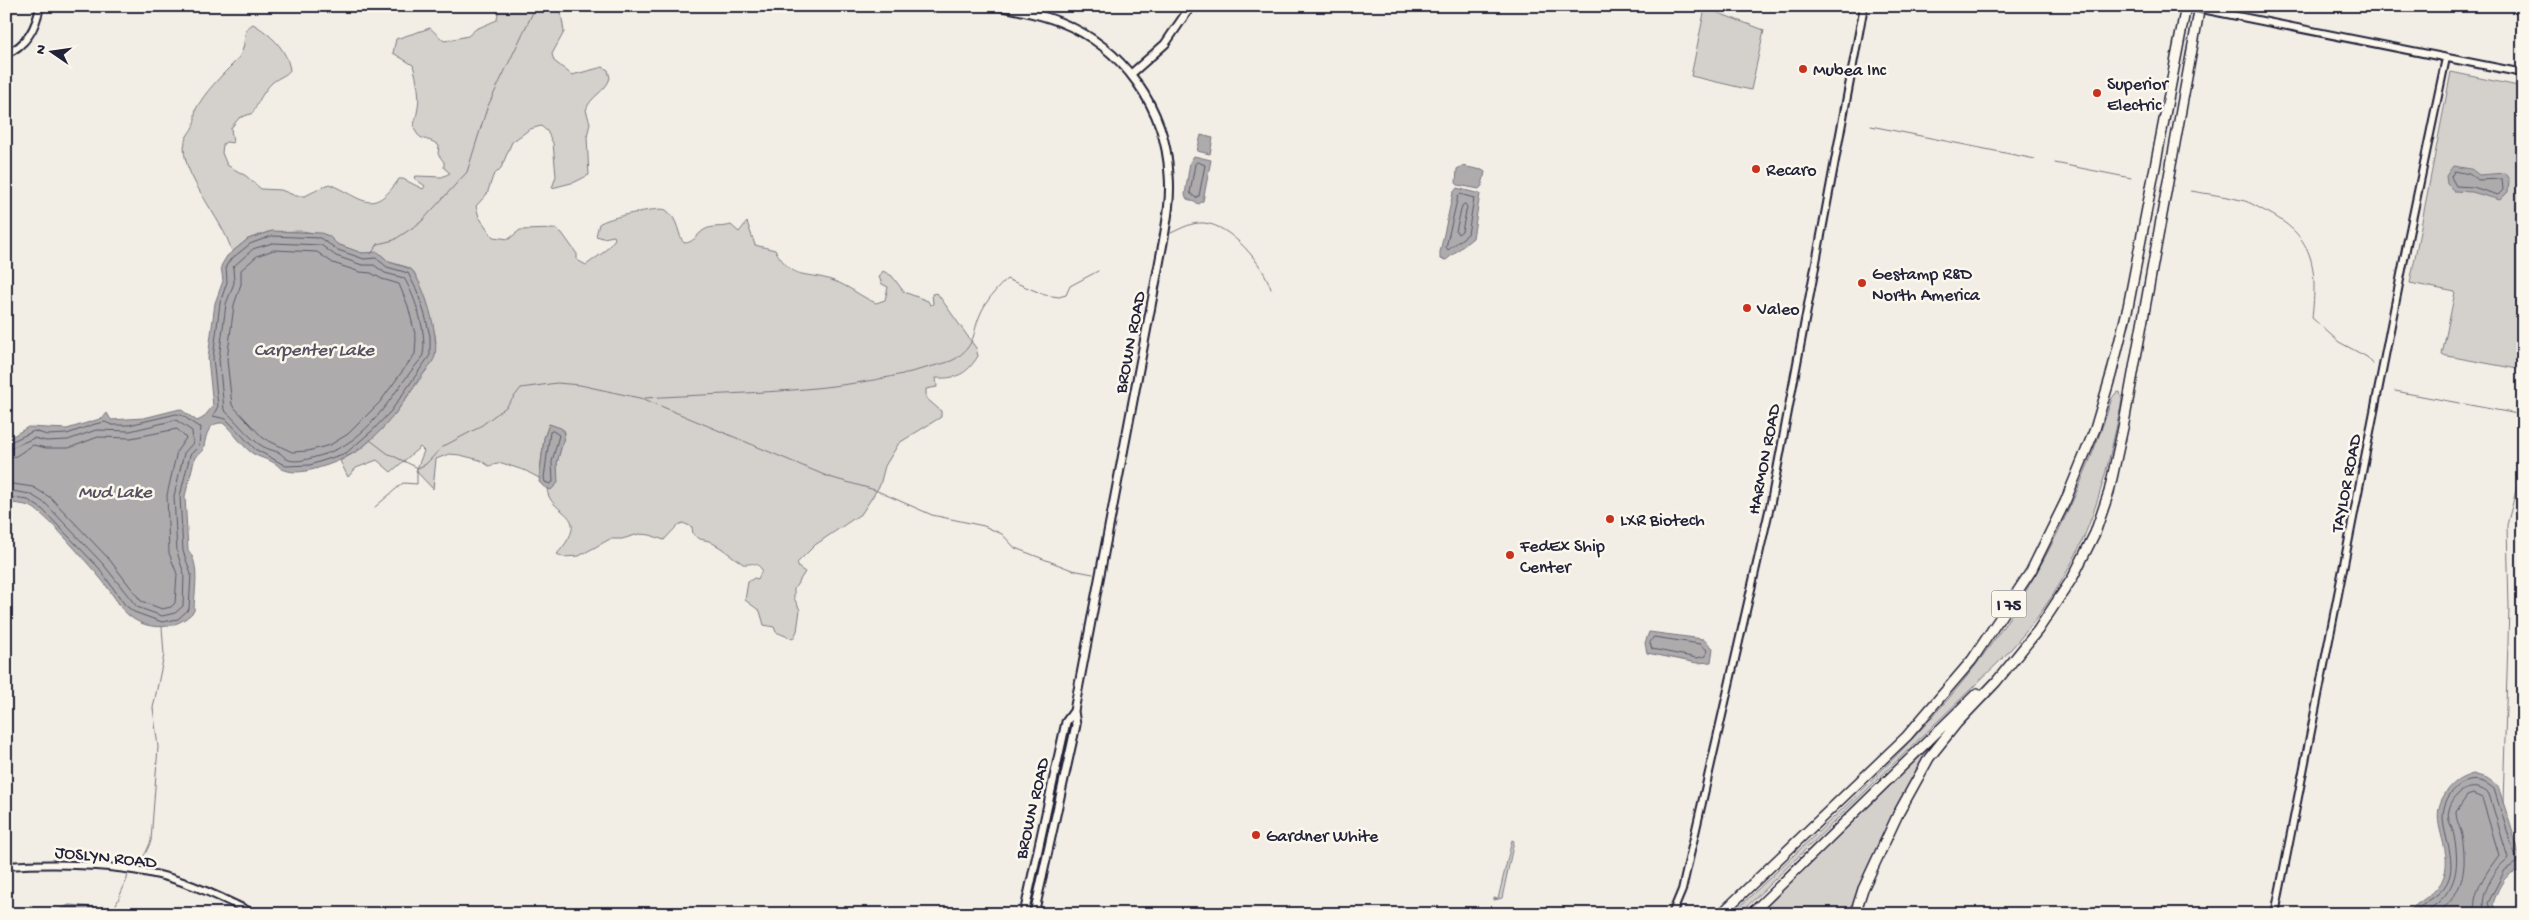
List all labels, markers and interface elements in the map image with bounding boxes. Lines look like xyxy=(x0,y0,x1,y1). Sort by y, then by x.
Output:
north arrow xyxy=(28,28,78,78)
text: N xyxy=(32,43,51,56)
place label: Mubea Inc xyxy=(1813,61,1887,82)
marker: Mubea Inc xyxy=(1797,63,1809,75)
place label: Superior Electric xyxy=(2107,75,2170,117)
marker: Superior Electric xyxy=(2091,87,2103,99)
place label: Recaro xyxy=(1766,161,1817,182)
marker: Recaro xyxy=(1750,163,1762,175)
place label: Gestamp R&D North America xyxy=(1872,265,1981,307)
marker: Gestamp R&D North America xyxy=(1856,277,1868,289)
street label: BROWN ROAD xyxy=(1111,289,1152,396)
place label: Valeo xyxy=(1756,300,1800,321)
marker: Valeo xyxy=(1741,302,1753,314)
water label: Carpenter Lake xyxy=(254,340,375,363)
street label: HARMON ROAD xyxy=(1744,402,1787,517)
street label: TAYLOR ROAD xyxy=(2327,432,2367,535)
water label: Mud Lake xyxy=(78,482,153,505)
place label: LXR Biotech xyxy=(1620,511,1705,532)
marker: LXR Biotech xyxy=(1604,513,1616,525)
place label: FedEx Ship Center xyxy=(1519,537,1605,579)
marker: FedEx Ship Center xyxy=(1504,549,1516,561)
road number: I 75 xyxy=(1992,590,2026,618)
street label: BROWN ROAD xyxy=(1011,756,1055,862)
place label: Gardner White xyxy=(1266,827,1379,848)
marker: Gardner White xyxy=(1250,829,1262,841)
street label: JOSLYN ROAD xyxy=(54,843,158,874)

